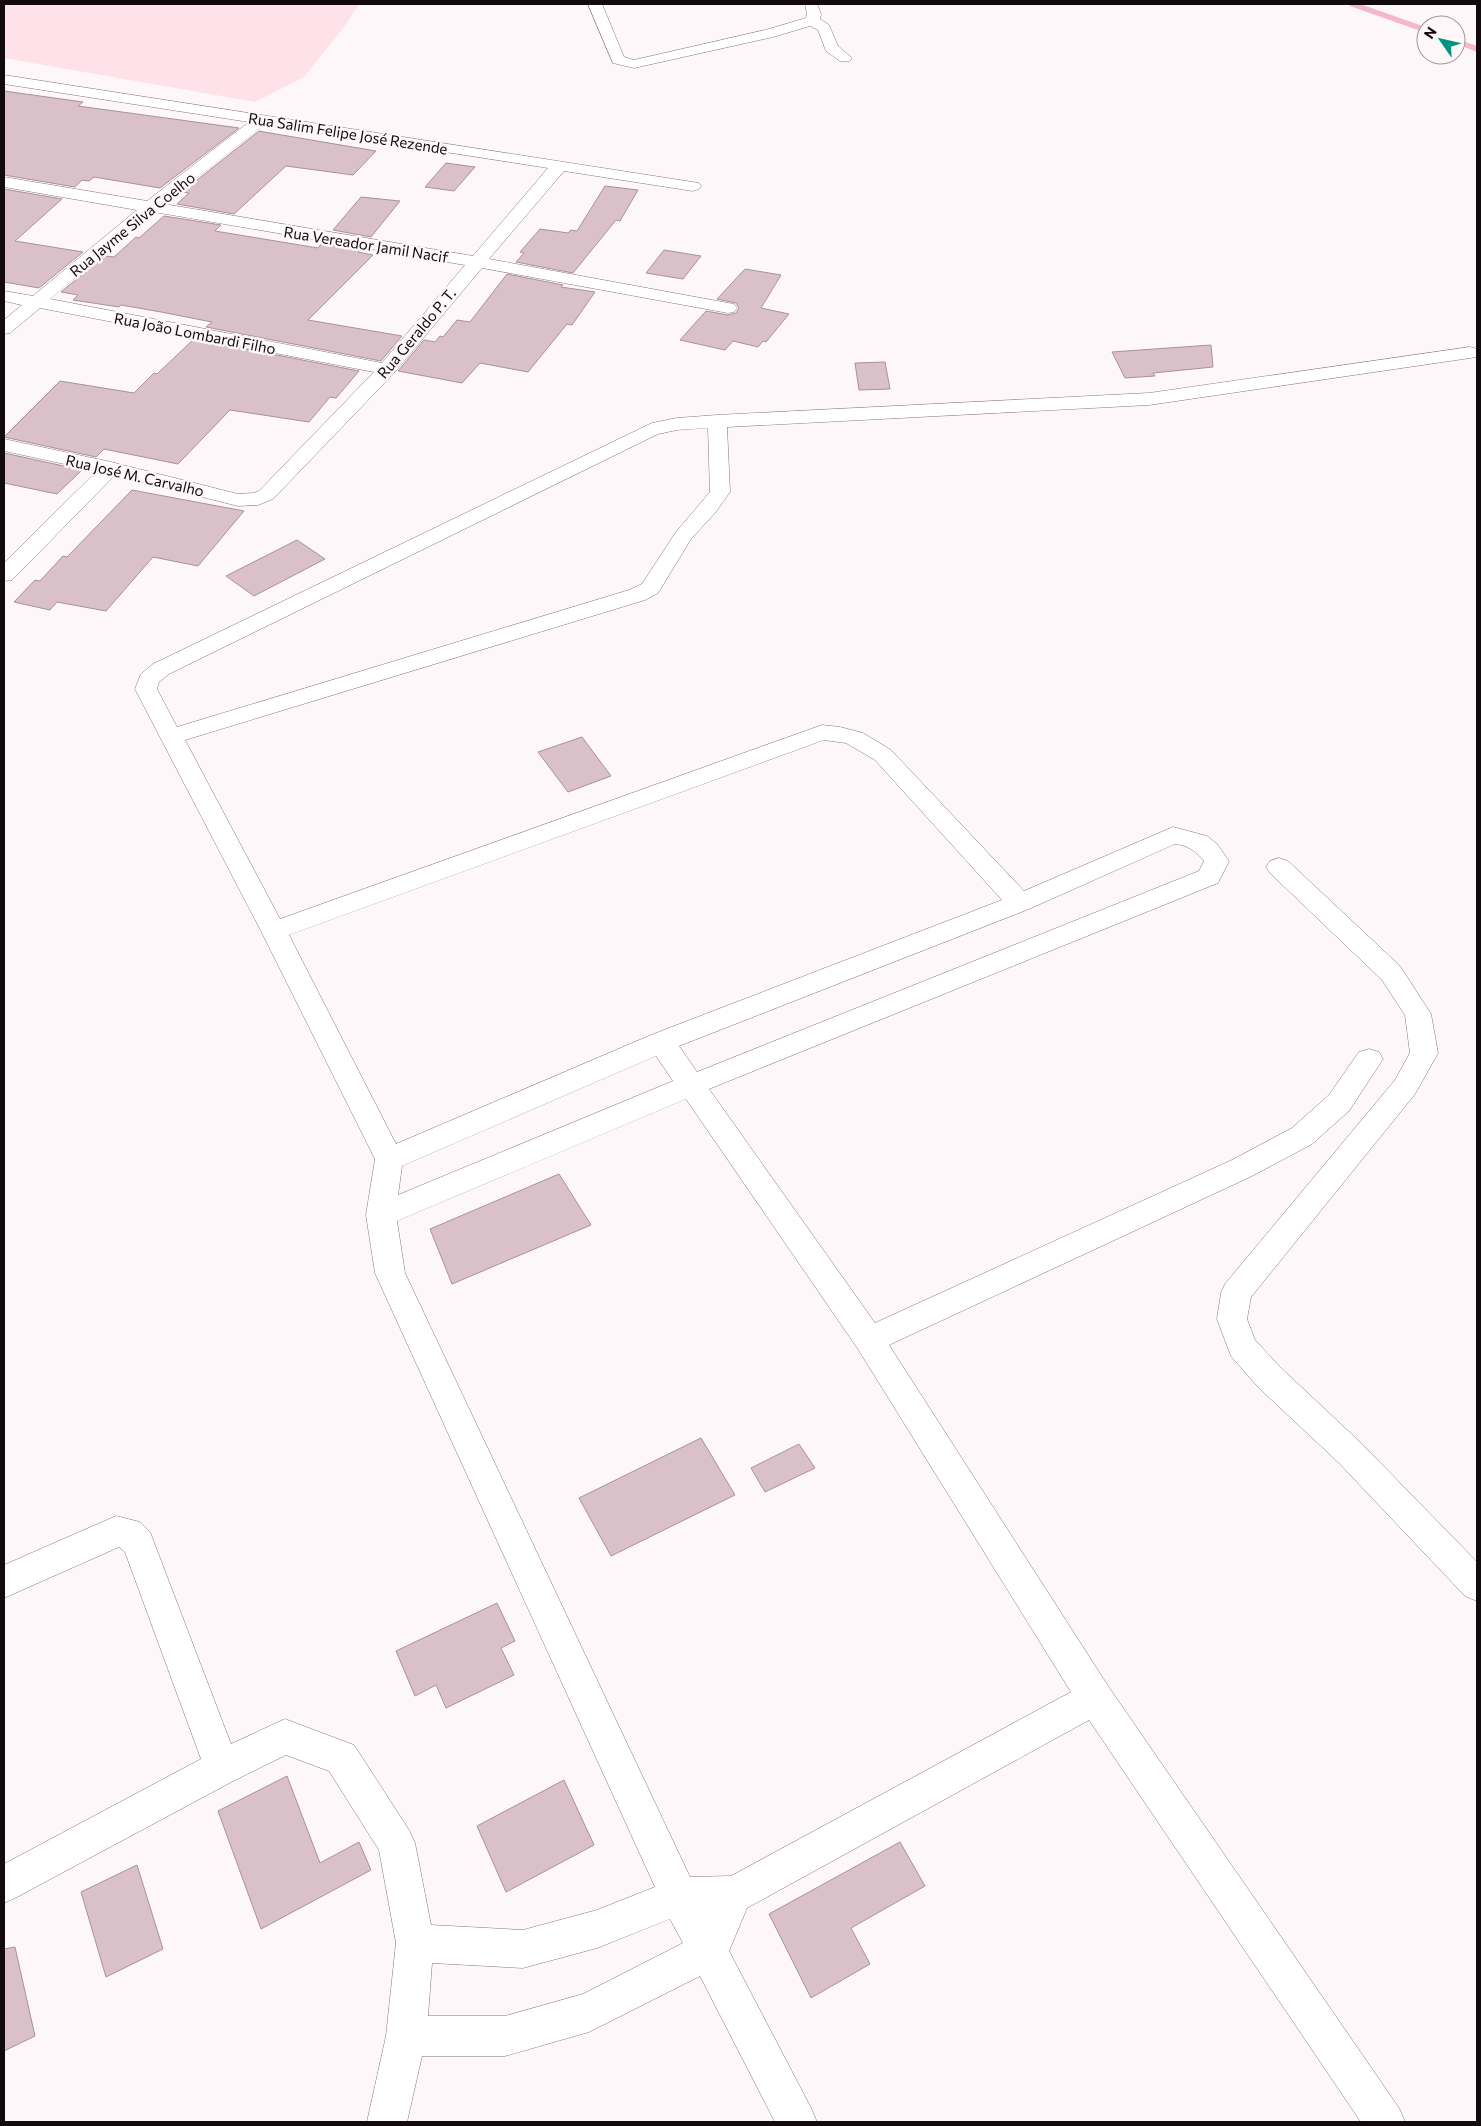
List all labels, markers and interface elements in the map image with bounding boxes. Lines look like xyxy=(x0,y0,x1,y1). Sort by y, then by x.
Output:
north arrow xyxy=(1416,15,1466,65)
text: N xyxy=(1420,23,1440,42)
street label: Rua Salim Felipe José Rezende xyxy=(247,108,449,158)
street label: Rua Jayme Silva Coelho xyxy=(66,168,198,280)
street label: Rua Vereador Jamil Nacif xyxy=(282,222,450,266)
street label: Rua Geraldo P. T. xyxy=(373,284,459,382)
street label: Rua João Lombardi Filho xyxy=(113,308,277,358)
street label: Rua José M. Carvalho xyxy=(64,450,206,500)

